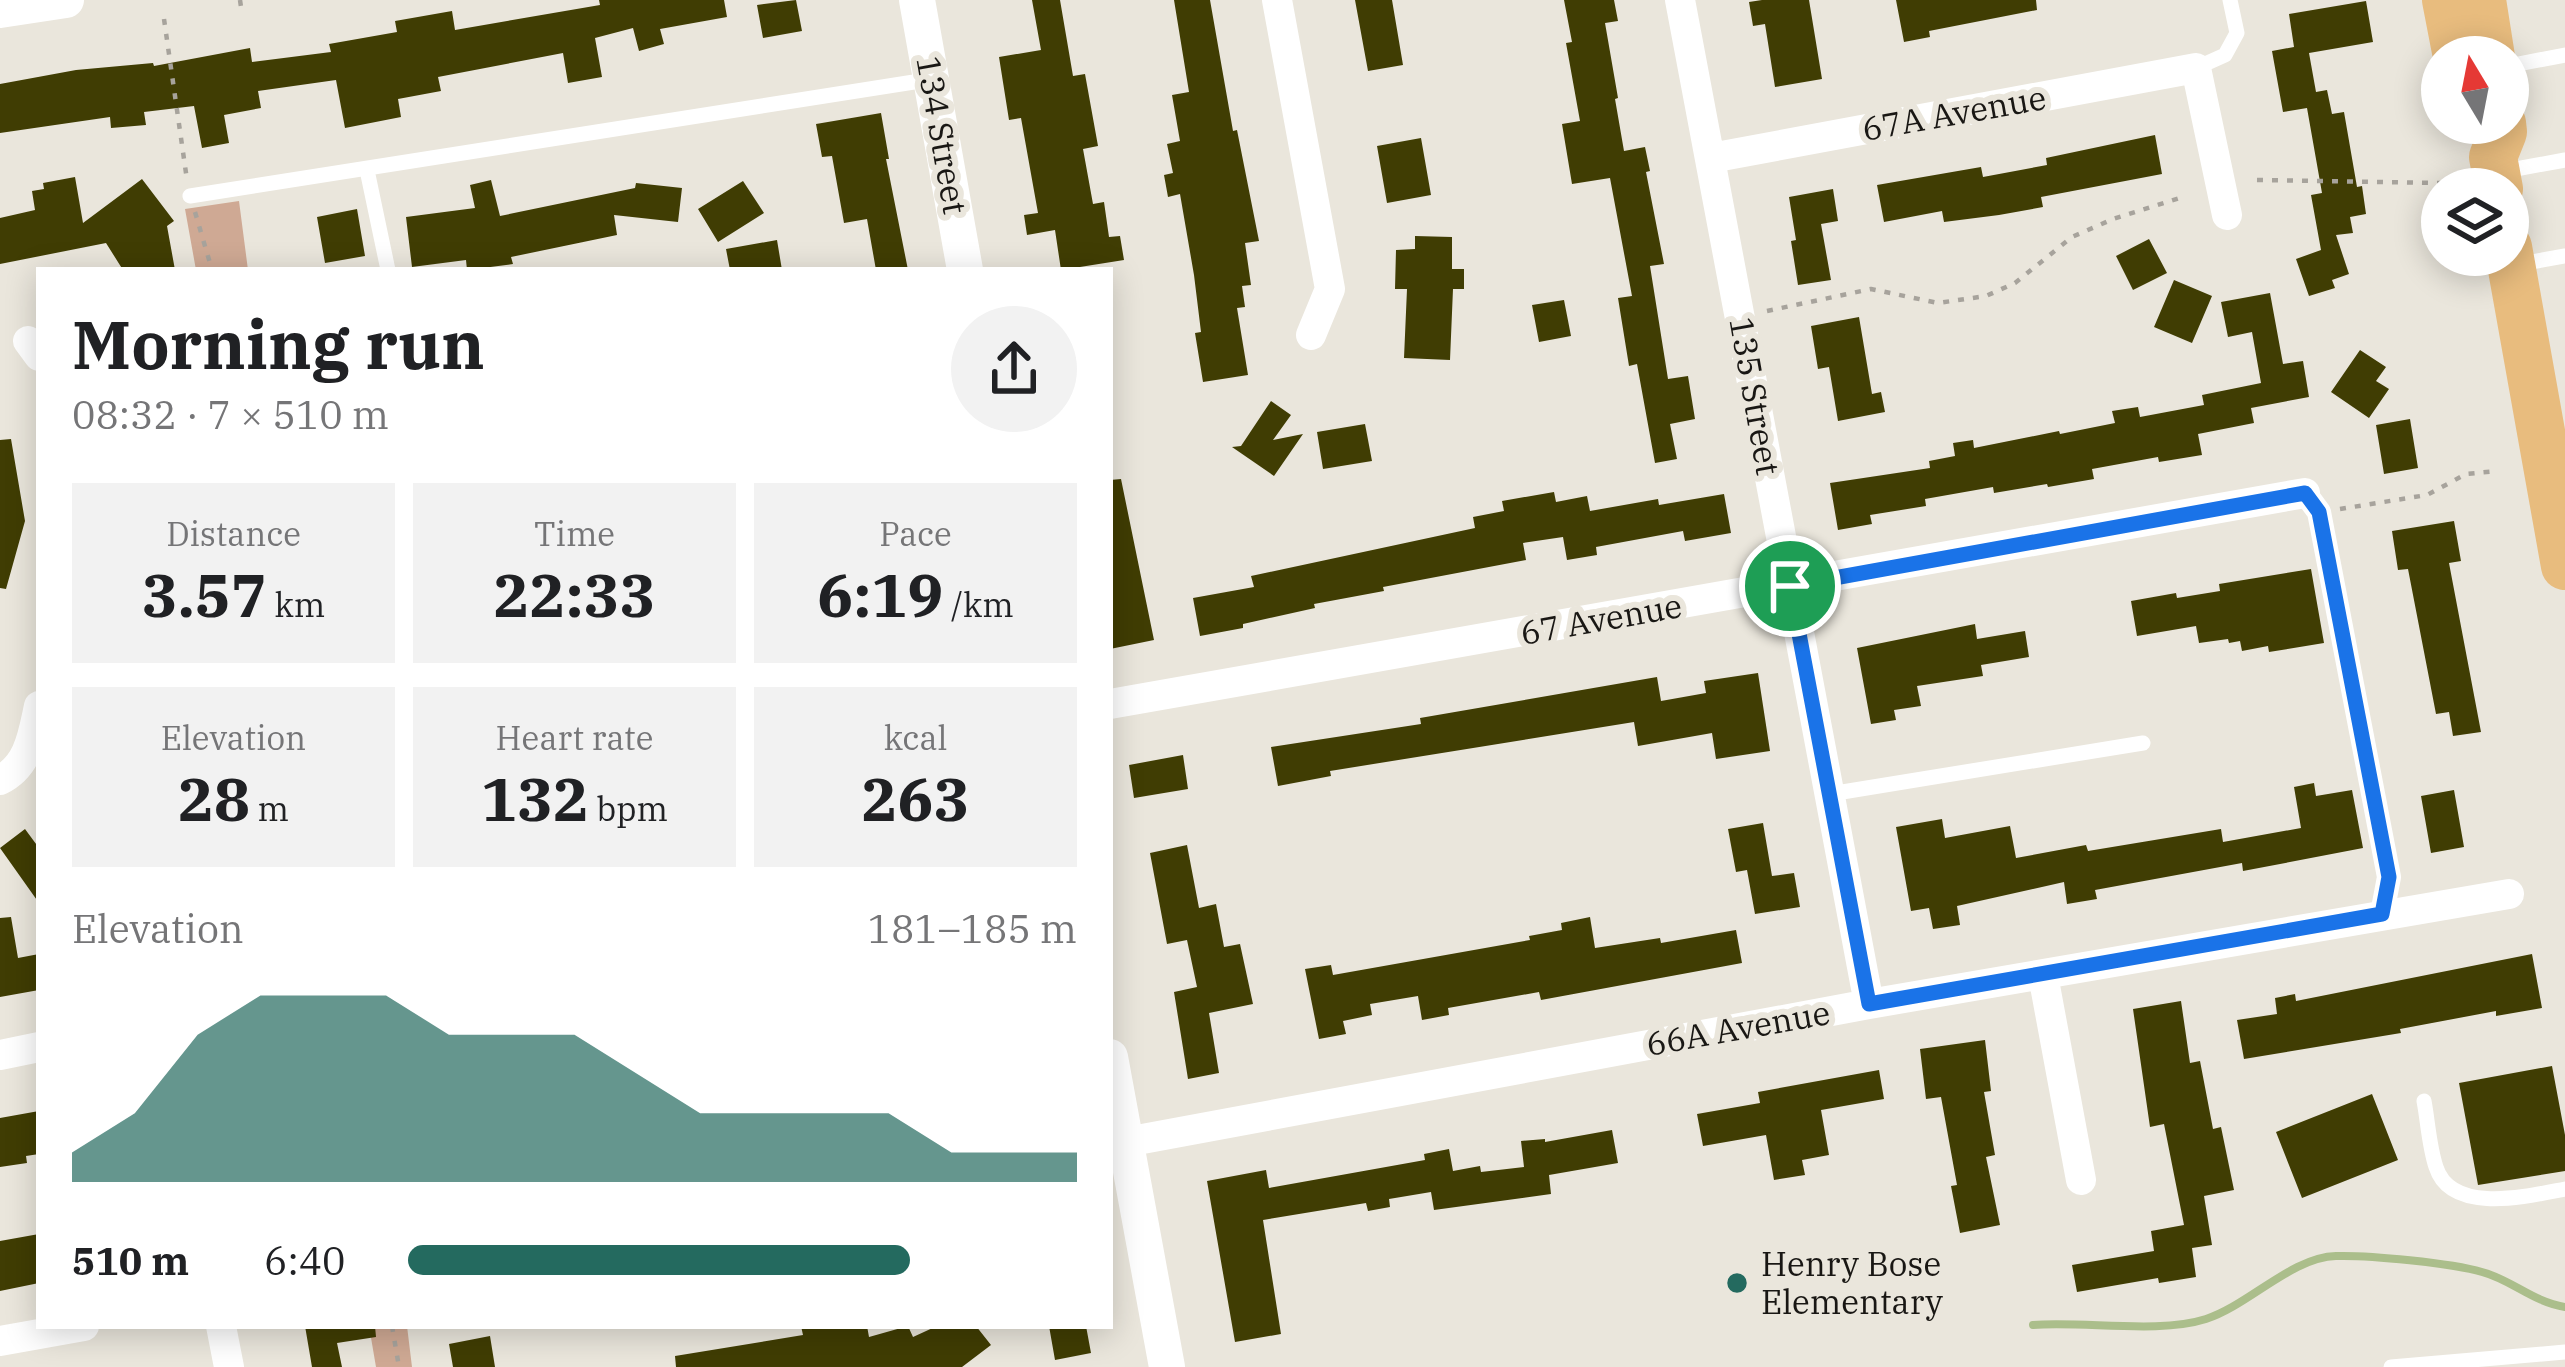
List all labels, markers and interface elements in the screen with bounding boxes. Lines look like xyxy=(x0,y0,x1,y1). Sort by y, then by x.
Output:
north arrow xyxy=(2421,36,2529,144)
map controls xyxy=(2421,36,2529,276)
street label: 134 Street xyxy=(907,53,978,217)
street label: 67A Avenue xyxy=(1859,75,2049,150)
button: layers xyxy=(2421,168,2529,276)
text: Morning run xyxy=(72,301,485,387)
button: share xyxy=(951,306,1077,432)
street label: 135 Street xyxy=(1720,314,1791,478)
text: 08:32 · 7 × 510 m xyxy=(72,389,389,440)
text: Distance xyxy=(166,512,301,555)
text: Time xyxy=(534,512,615,555)
text: Pace xyxy=(879,512,952,555)
pin xyxy=(1739,535,1841,637)
icon: arrive xyxy=(1757,553,1823,619)
text: 3.57 xyxy=(142,555,267,634)
text: 22:33 xyxy=(493,555,656,634)
text: 6:19 xyxy=(817,555,943,634)
text: km xyxy=(267,583,325,626)
text: /km xyxy=(943,583,1014,626)
street label: 67 Avenue xyxy=(1517,583,1685,654)
text: Elevation xyxy=(161,716,306,759)
text: Heart rate xyxy=(496,716,653,759)
text: kcal xyxy=(884,716,947,759)
text: 28 xyxy=(178,759,250,838)
text: 132 xyxy=(481,759,589,838)
text: 263 xyxy=(862,759,970,838)
text: m xyxy=(250,787,289,830)
text: bpm xyxy=(589,787,668,830)
text: Elevation xyxy=(72,903,244,954)
text: 181–185 m xyxy=(867,903,1077,954)
street label: 66A Avenue xyxy=(1643,990,1833,1065)
text: 510 m xyxy=(72,1235,189,1286)
text: 6:40 xyxy=(264,1235,345,1286)
place label: Henry Bose Elementary xyxy=(1761,1242,1943,1323)
marker: Henry Bose Elementary xyxy=(1724,1270,1750,1296)

